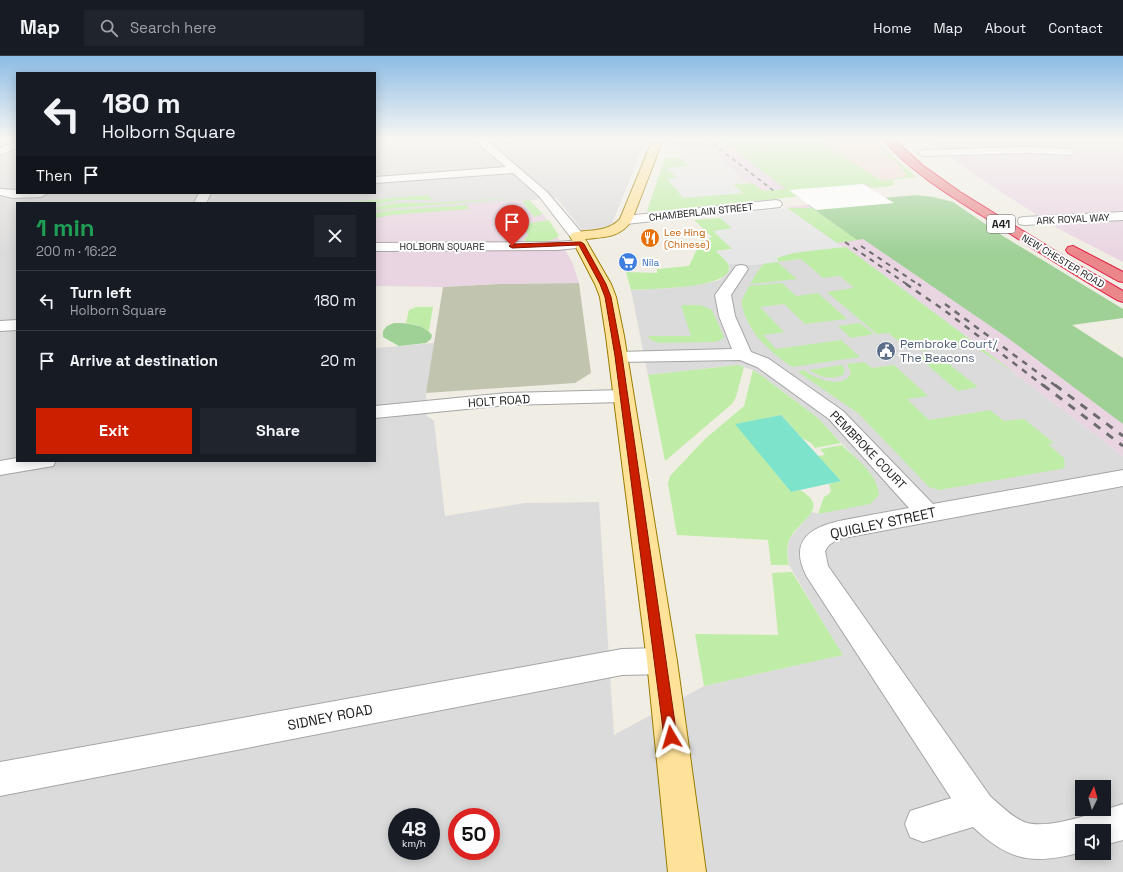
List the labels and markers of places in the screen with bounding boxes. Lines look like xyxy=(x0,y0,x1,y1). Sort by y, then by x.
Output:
pin xyxy=(495,205,529,246)
place label: Lee Hing (Chinese) xyxy=(664,226,710,251)
restaurant icon: Lee Hing (Chinese) xyxy=(639,227,661,249)
supermarket icon: Nila xyxy=(617,251,639,273)
place label: Nila xyxy=(642,256,660,269)
place label: Pembroke Court/ The Beacons xyxy=(900,336,998,366)
public building icon: Pembroke Court/ The Beacons xyxy=(875,340,897,362)

